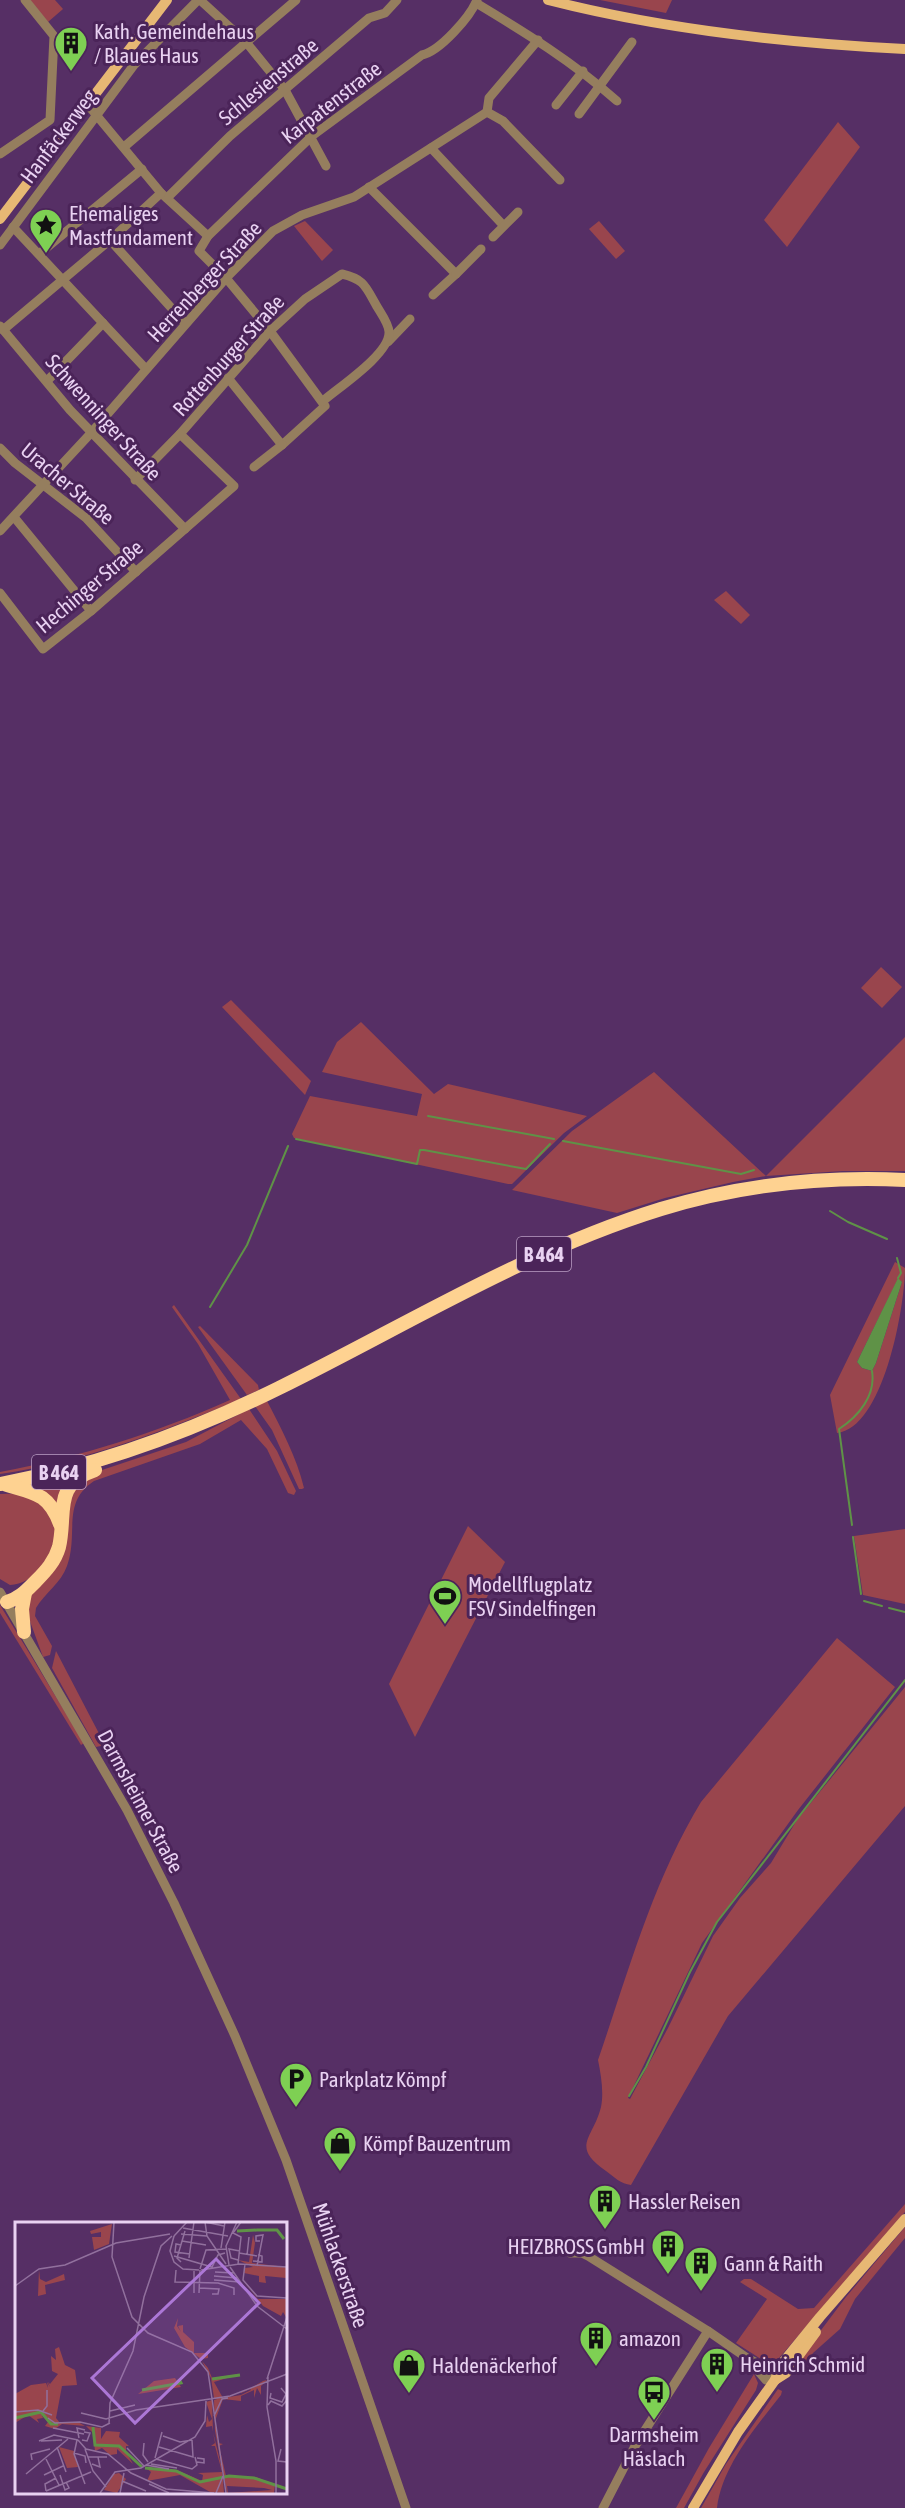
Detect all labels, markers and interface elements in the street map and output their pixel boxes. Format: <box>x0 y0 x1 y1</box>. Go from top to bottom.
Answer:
place label: Kath. Gemeindehaus / Blaues Haus <box>94 19 254 67</box>
building icon: Kath. Gemeindehaus / Blaues Haus <box>53 25 89 72</box>
street label: Schlesienstraße <box>214 33 322 129</box>
street label: Karpatenstraße <box>277 56 385 148</box>
street label: Hanfäckerweg <box>15 84 101 188</box>
place label: Ehemaliges Mastfundament <box>69 201 193 249</box>
place icon: Ehemaliges Mastfundament <box>28 207 64 254</box>
street label: Herrenberger Straße <box>142 216 266 346</box>
street label: Rottenburger Straße <box>167 289 289 421</box>
street label: Schwenninger Straße <box>41 349 167 485</box>
street label: Uracher Straße <box>17 437 119 529</box>
street label: Hechinger Straße <box>31 534 147 638</box>
road number: B 464 <box>517 1237 571 1271</box>
road number: B 464 <box>32 1455 86 1489</box>
place label: Modellflugplatz FSV Sindelfingen <box>468 1572 596 1620</box>
sports icon: Modellflugplatz FSV Sindelfingen <box>427 1578 463 1625</box>
street label: Darmsheimer Straße <box>93 1725 189 1877</box>
parking icon: Parkplatz Kömpf <box>278 2061 314 2108</box>
place label: Parkplatz Kömpf <box>319 2067 447 2091</box>
shop icon: Kömpf Bauzentrum <box>322 2125 358 2172</box>
place label: Kömpf Bauzentrum <box>363 2131 511 2155</box>
building icon: Hassler Reisen <box>587 2183 623 2230</box>
place label: Hassler Reisen <box>628 2189 741 2213</box>
street label: Mühlackerstraße <box>308 2199 374 2331</box>
inset map <box>15 2222 286 2493</box>
building icon: HEIZBROSS GmbH <box>650 2228 686 2275</box>
place label: HEIZBROSS GmbH <box>508 2234 645 2258</box>
building icon: Gann & Raith <box>683 2245 719 2292</box>
place label: Gann & Raith <box>724 2251 823 2275</box>
building icon: amazon <box>578 2320 614 2367</box>
place label: amazon <box>619 2326 681 2350</box>
building icon: Heinrich Schmid <box>699 2346 735 2393</box>
shop icon: Haldenäckerhof <box>391 2347 427 2394</box>
place label: Heinrich Schmid <box>740 2352 865 2376</box>
place label: Haldenäckerhof <box>432 2353 557 2377</box>
bus stop icon: Darmsheim Häslach <box>636 2374 672 2421</box>
place label: Darmsheim Häslach <box>609 2422 699 2470</box>

